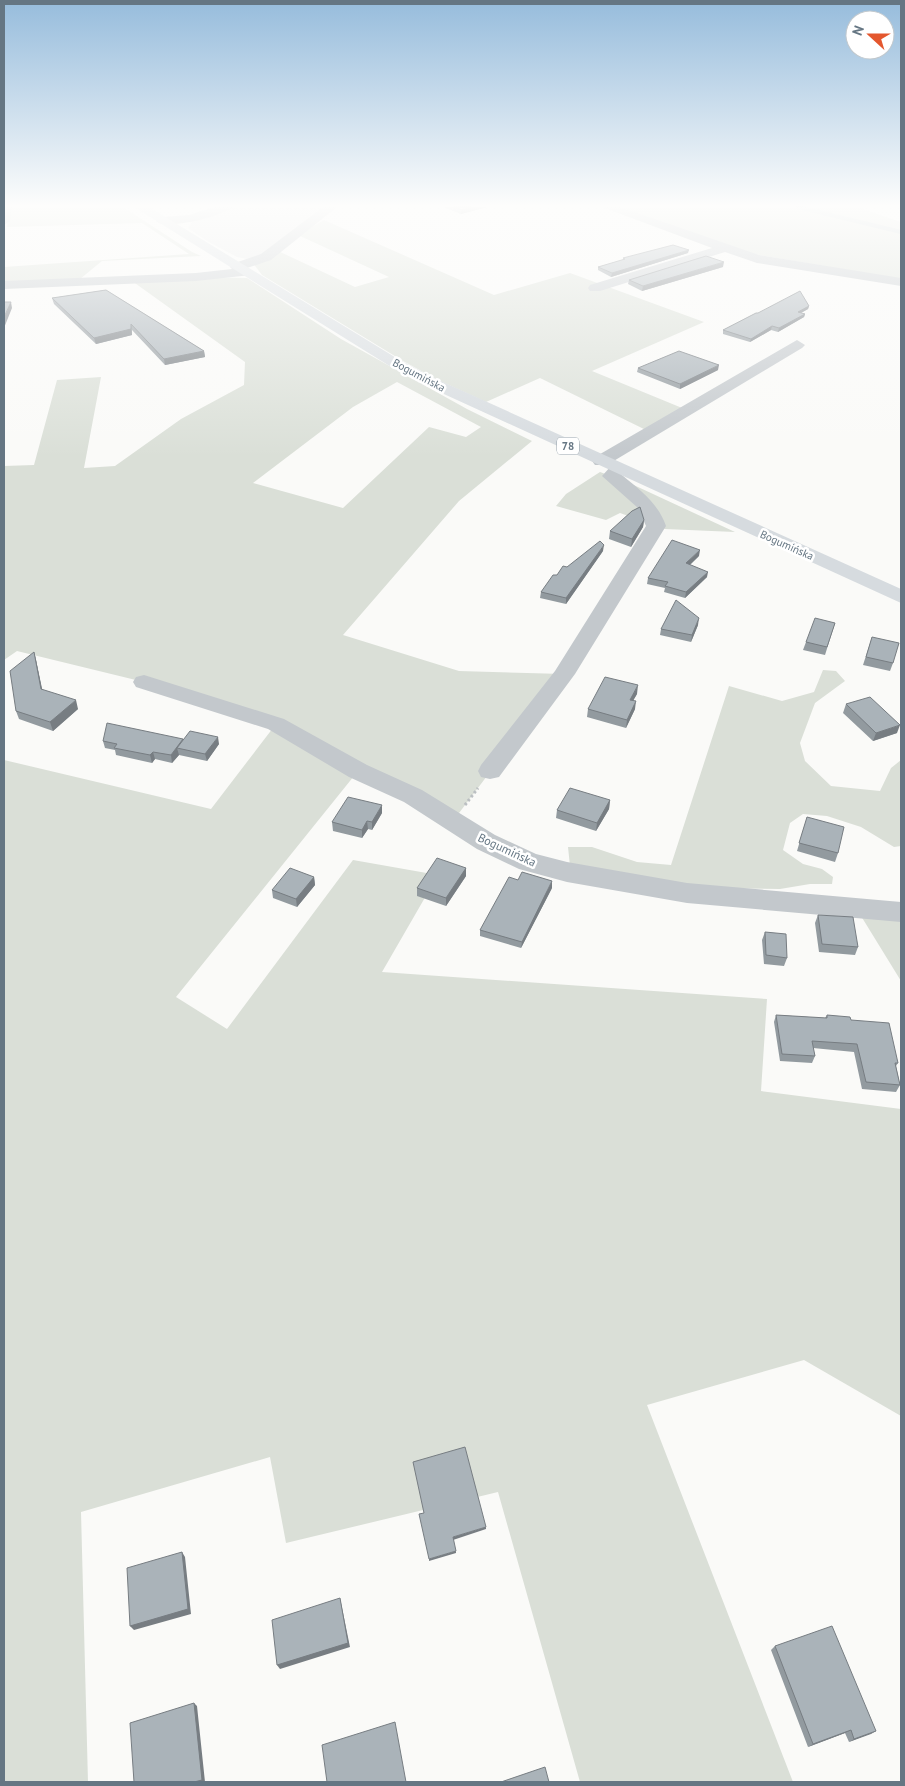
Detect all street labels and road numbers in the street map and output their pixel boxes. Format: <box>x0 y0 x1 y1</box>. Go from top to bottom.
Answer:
street label: Bogumińska <box>390 355 448 395</box>
road number: 78 <box>557 438 579 454</box>
street label: Bogumińska <box>758 527 816 563</box>
street label: Bogumińska <box>476 830 539 870</box>

